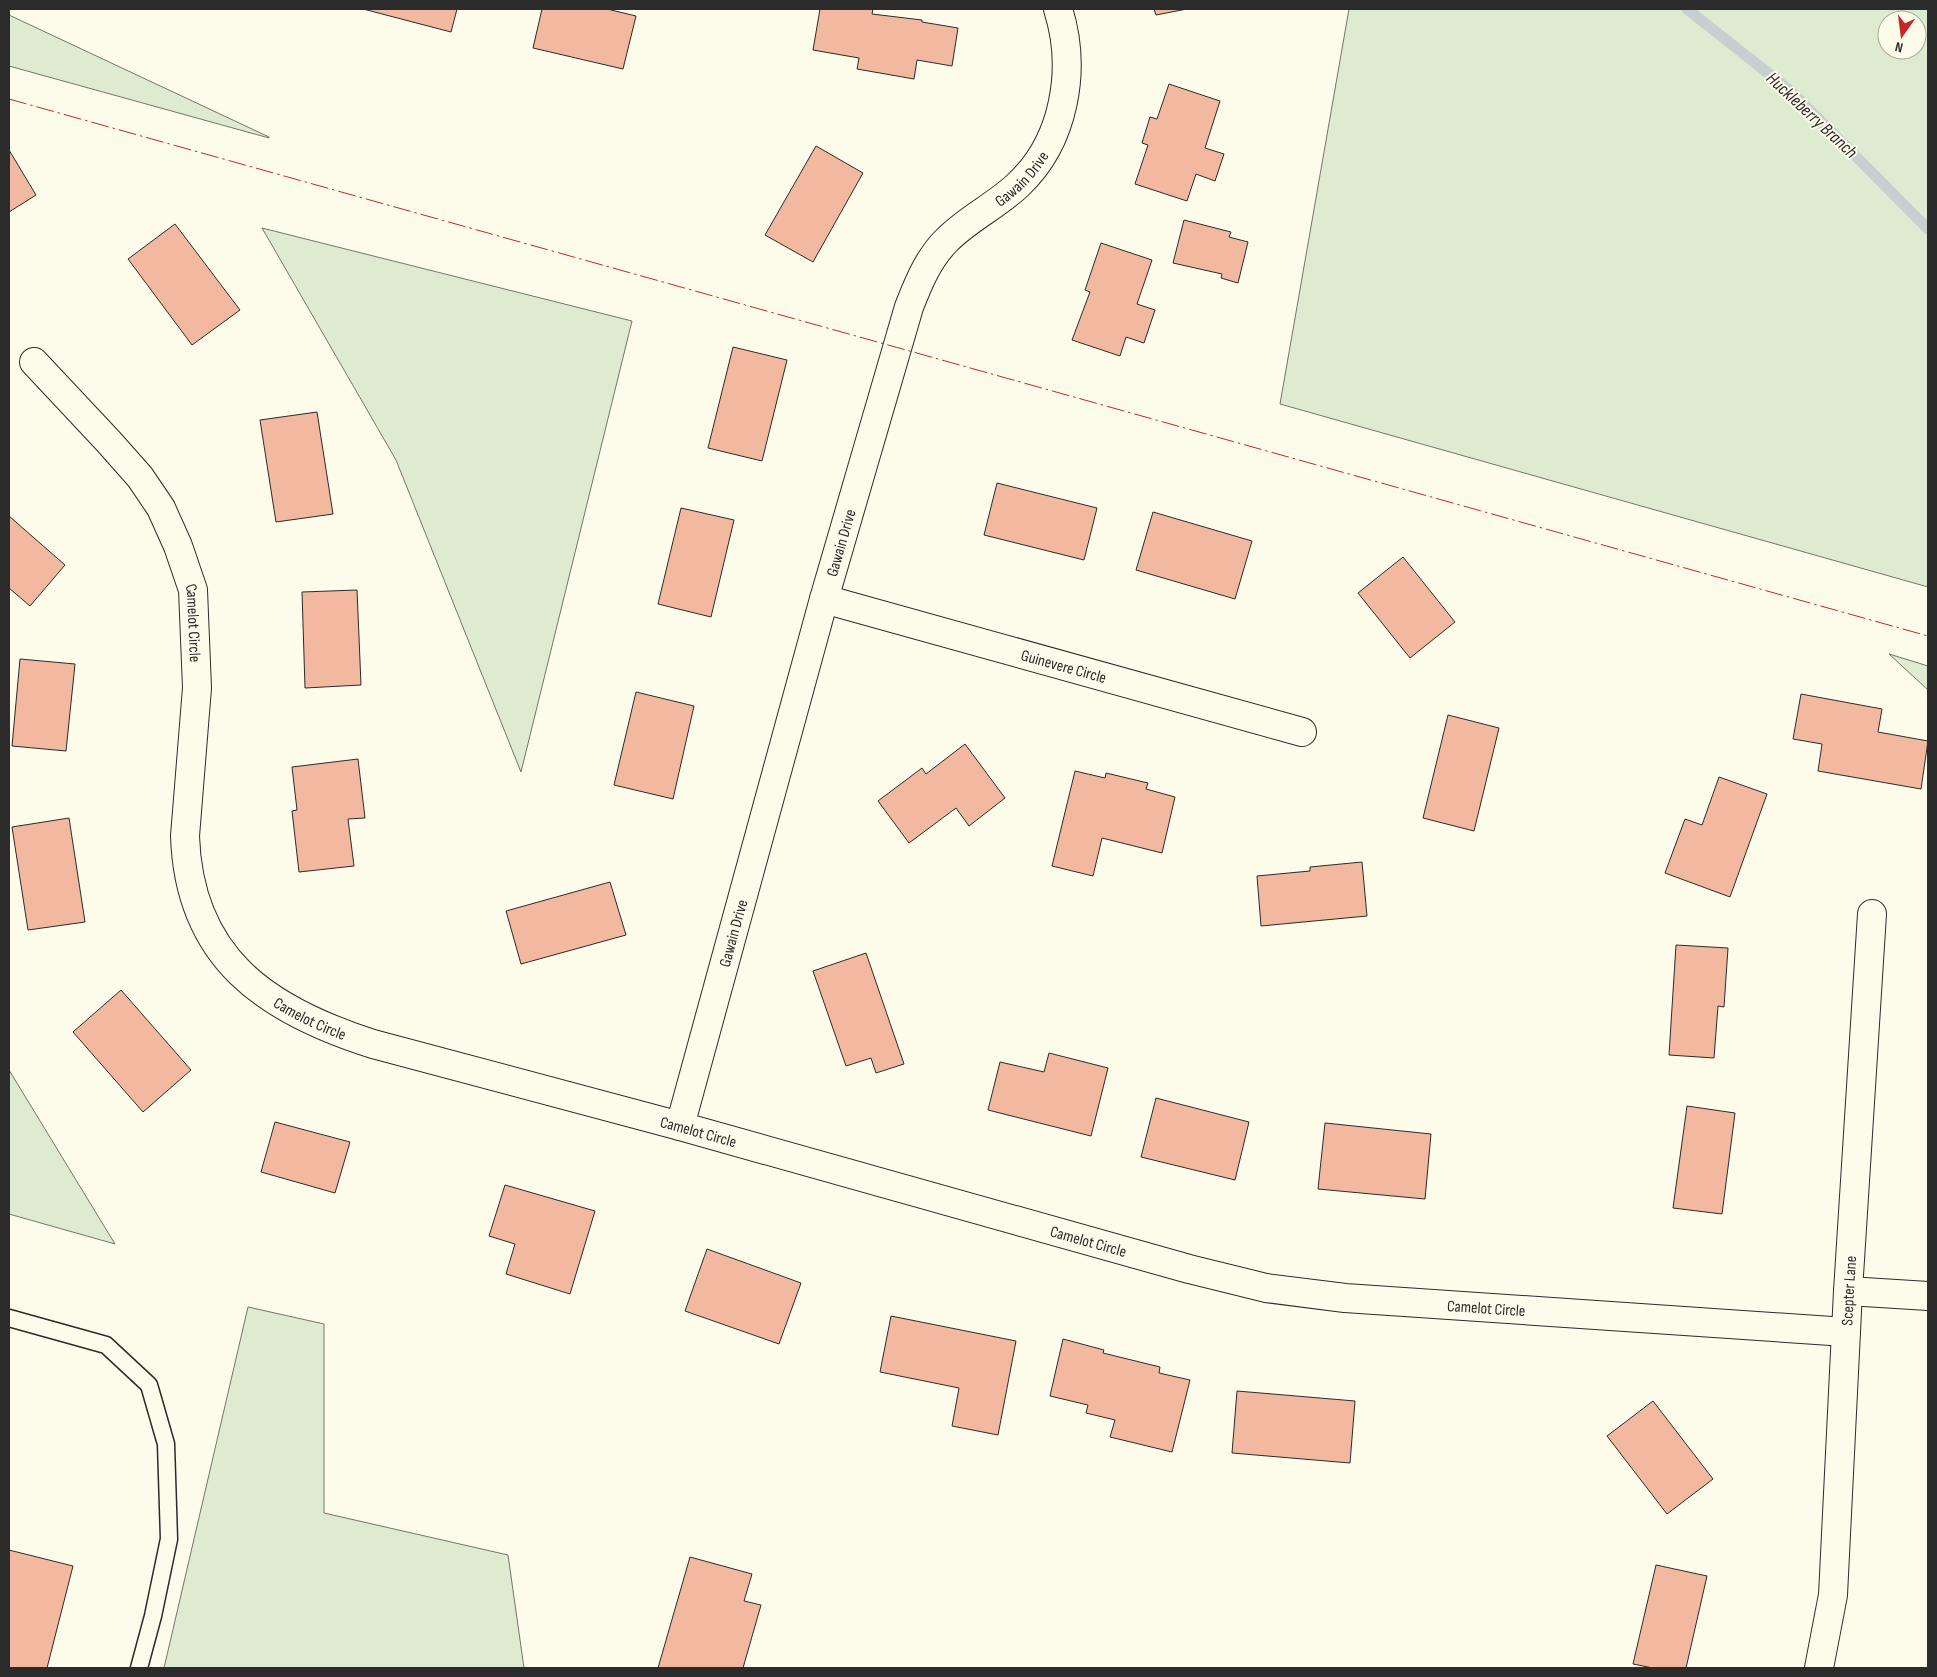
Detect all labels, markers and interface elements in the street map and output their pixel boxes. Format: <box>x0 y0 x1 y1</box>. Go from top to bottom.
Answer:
north arrow <box>1877 10 1927 60</box>
text: N <box>1893 38 1905 56</box>
water label: Huckleberry Branch <box>1762 68 1862 163</box>
street label: Gawain Drive <box>992 148 1053 211</box>
street label: Gawain Drive <box>823 507 861 579</box>
street label: Camelot Circle <box>181 582 204 663</box>
street label: Guinevere Circle <box>1019 646 1108 688</box>
street label: Gawain Drive <box>716 898 752 969</box>
street label: Camelot Circle <box>270 994 349 1045</box>
street label: Camelot Circle <box>658 1113 738 1152</box>
street label: Camelot Circle <box>1048 1222 1128 1262</box>
street label: Scepter Lane <box>1838 1255 1861 1326</box>
street label: Camelot Circle <box>1447 1297 1526 1321</box>

